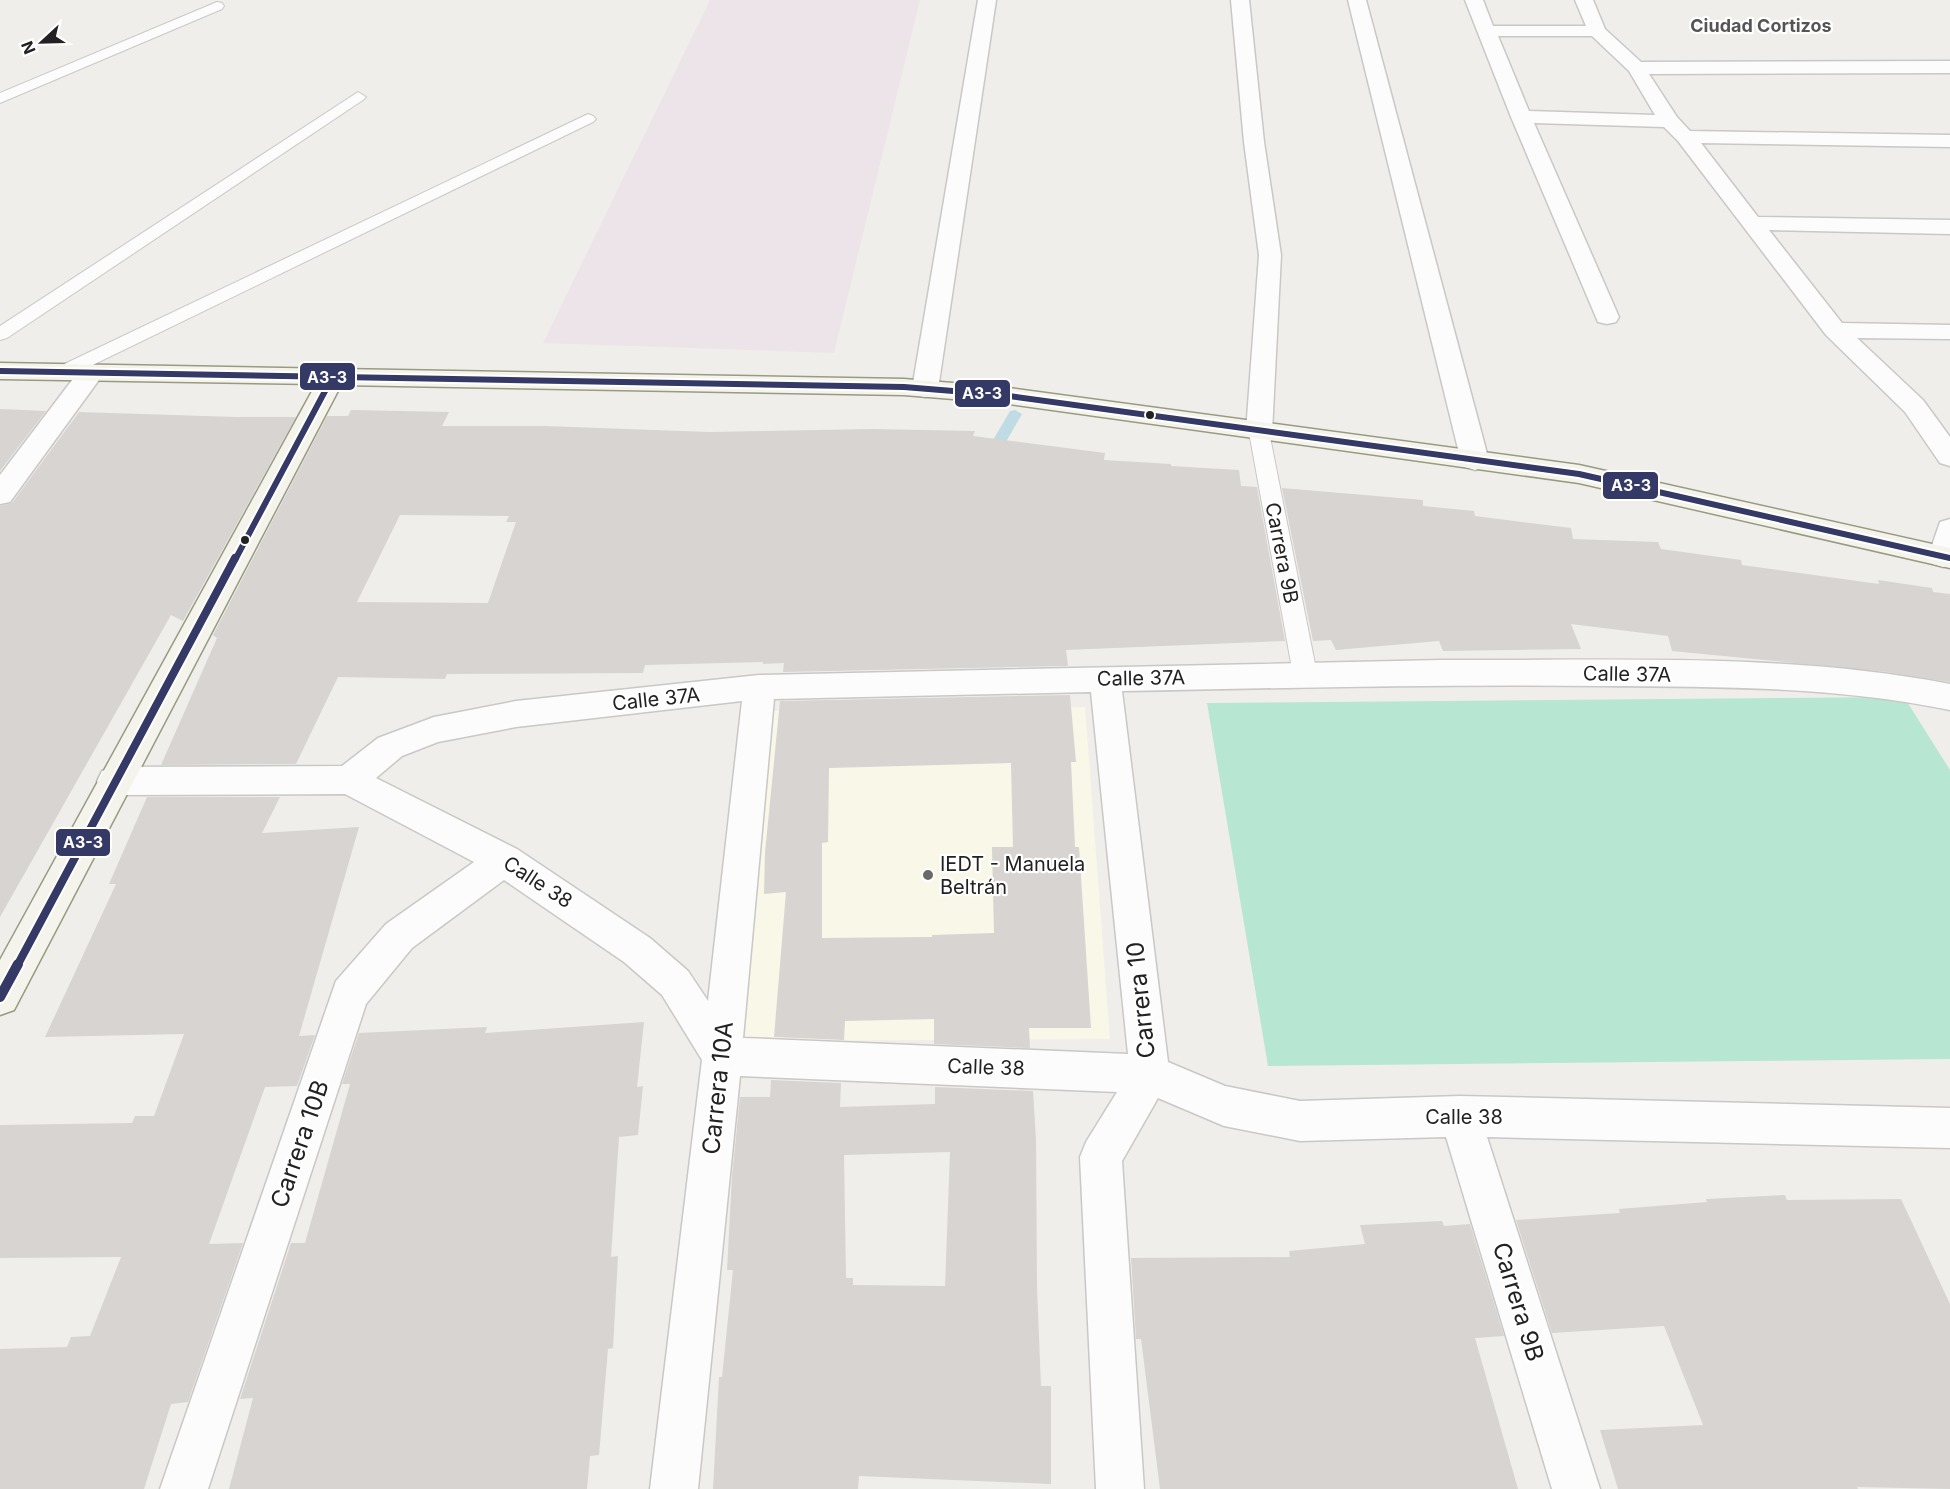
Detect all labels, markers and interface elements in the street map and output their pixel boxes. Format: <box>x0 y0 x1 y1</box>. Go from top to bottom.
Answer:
north arrow <box>12 12 72 72</box>
district label: Ciudad Cortizos <box>1690 15 1832 36</box>
text: N <box>17 38 40 57</box>
line badge: A3-3 <box>299 362 356 391</box>
text: A3-3 <box>307 367 347 387</box>
line badge: A3-3 <box>954 379 1011 408</box>
text: A3-3 <box>962 383 1002 403</box>
unlabelled marker <box>1144 409 1156 421</box>
line badge: A3-3 <box>1602 471 1659 500</box>
text: A3-3 <box>1611 475 1651 495</box>
street label: Carrera 9B <box>1260 500 1304 606</box>
unlabelled marker <box>239 534 251 546</box>
street label: Calle 37A <box>1583 661 1671 687</box>
street label: Calle 37A <box>1097 665 1185 691</box>
street label: Calle 37A <box>611 682 701 716</box>
line badge: A3-3 <box>55 828 111 857</box>
text: A3-3 <box>63 832 103 852</box>
street label: Calle 38 <box>499 851 577 913</box>
place label: IEDT - Manuela Beltrán <box>940 852 1085 899</box>
marker: IEDT - Manuela Beltrán <box>921 868 935 882</box>
street label: Carrera 10 <box>1120 940 1161 1060</box>
street label: Carrera 10A <box>696 1020 739 1156</box>
street label: Calle 38 <box>947 1054 1025 1080</box>
street label: Carrera 10B <box>264 1076 335 1211</box>
street label: Calle 38 <box>1425 1105 1503 1129</box>
street label: Carrera 9B <box>1487 1239 1550 1365</box>

